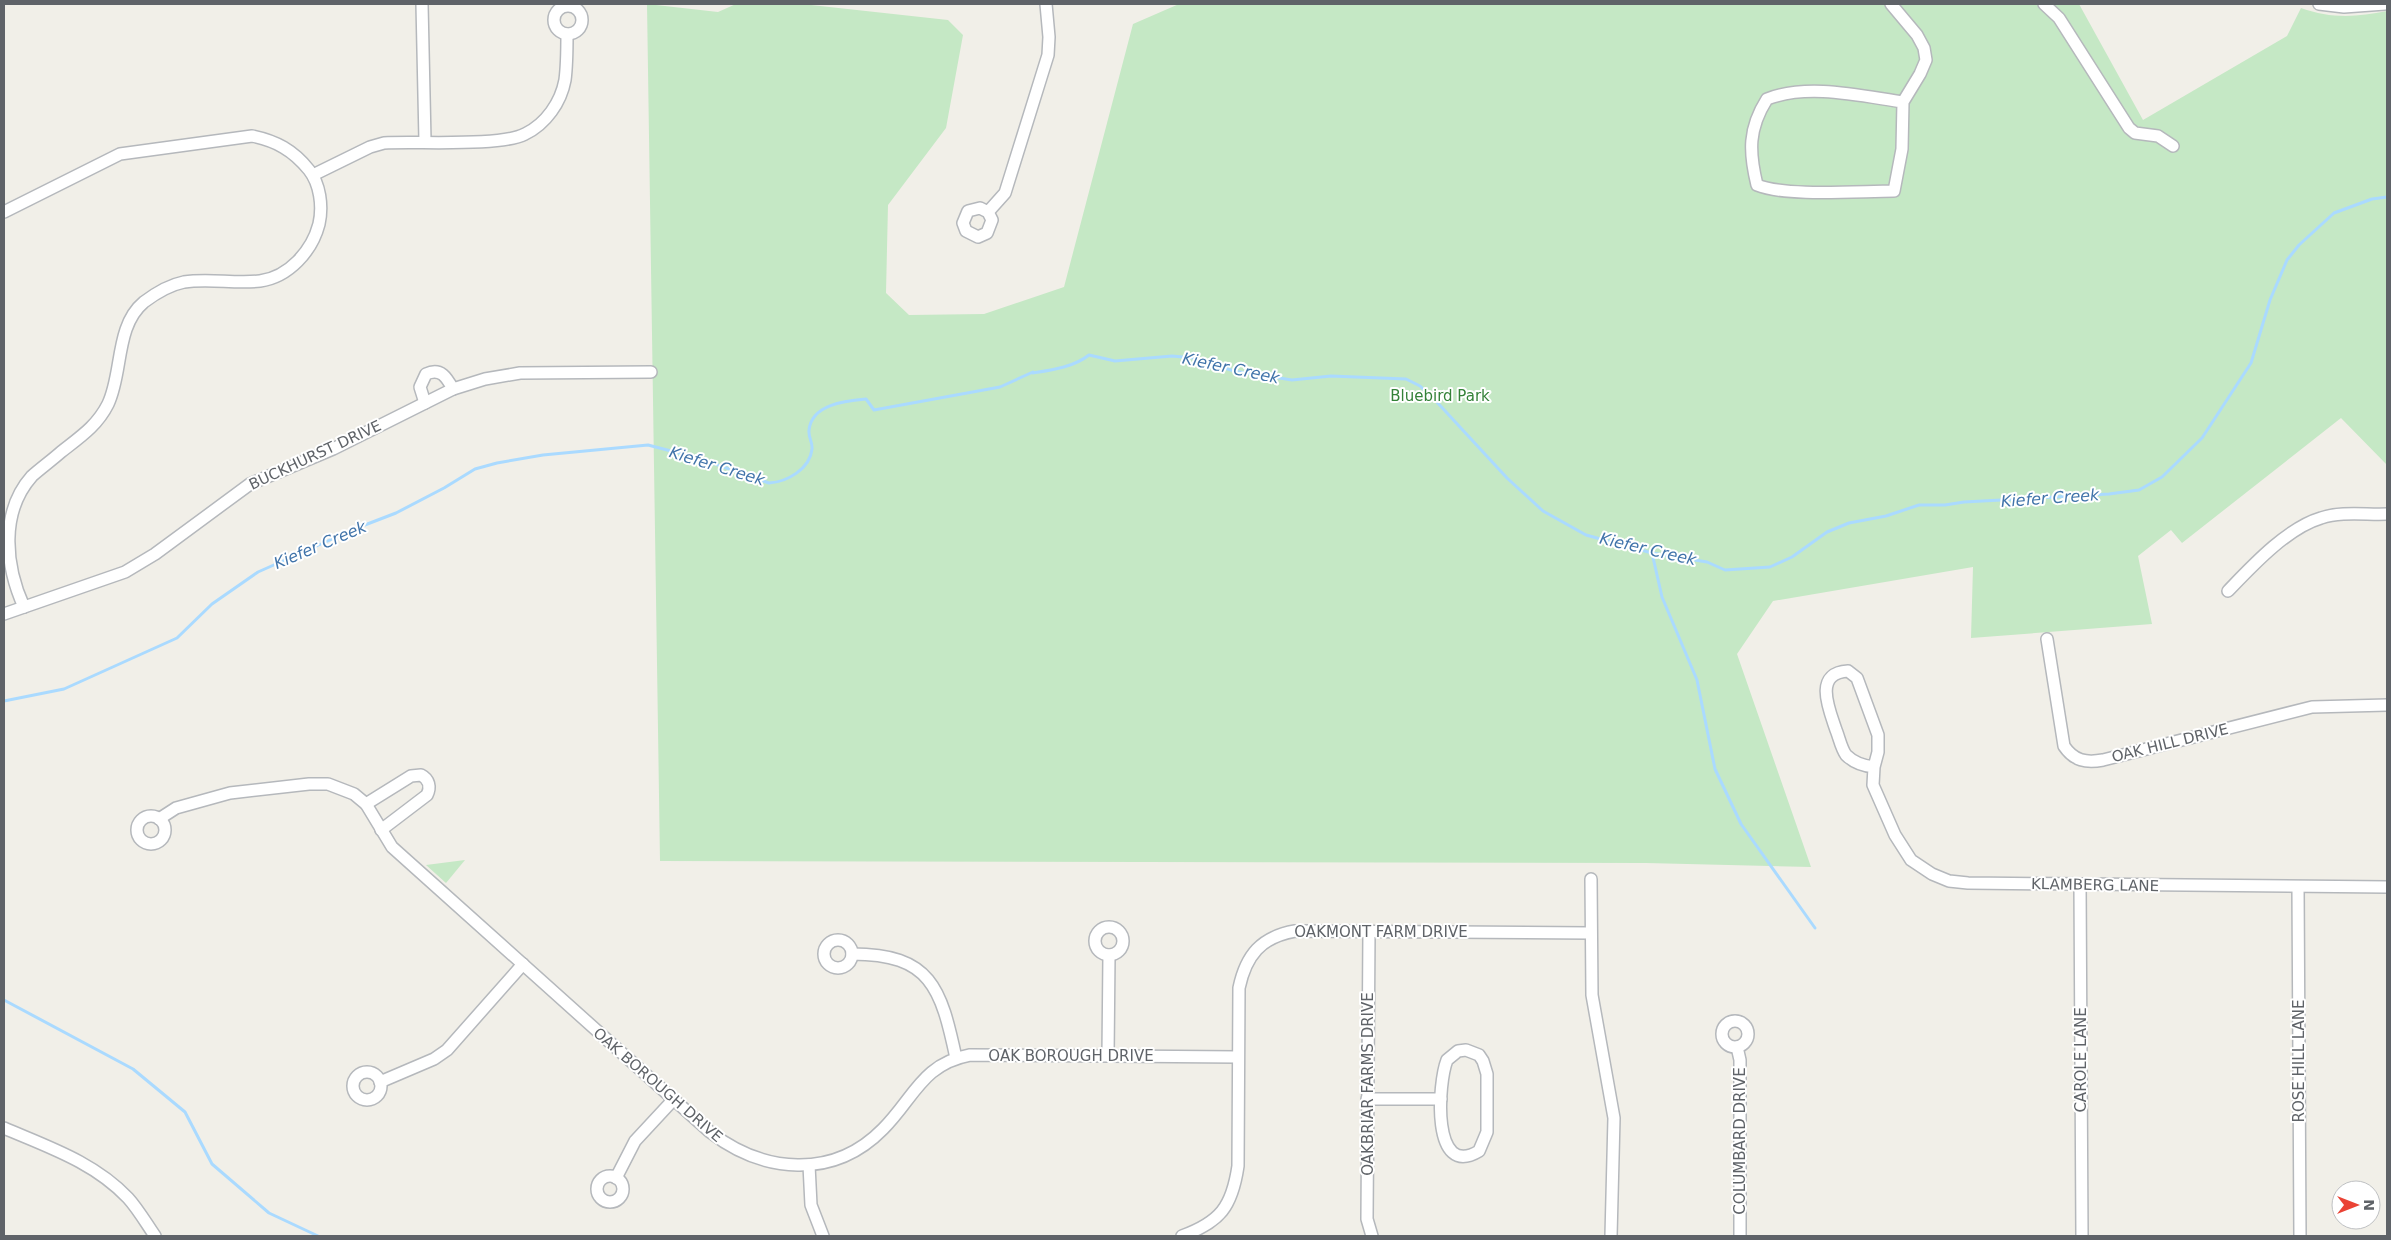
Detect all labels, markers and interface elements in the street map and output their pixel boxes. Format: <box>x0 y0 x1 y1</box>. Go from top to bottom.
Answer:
water label: Kiefer Creek <box>1181 348 1282 388</box>
park label: Bluebird Park <box>1390 387 1490 405</box>
street label: BUCKHURST DRIVE <box>246 416 384 494</box>
water label: Kiefer Creek <box>667 442 768 490</box>
water label: Kiefer Creek <box>2000 485 2101 511</box>
water label: Kiefer Creek <box>271 517 370 573</box>
water label: Kiefer Creek <box>1598 529 1699 570</box>
street label: OAK HILL DRIVE <box>2110 720 2230 766</box>
street label: KLAMBERG LANE <box>2031 875 2159 895</box>
street label: OAKMONT FARM DRIVE <box>1294 923 1468 941</box>
street label: OAKBRIAR FARMS DRIVE <box>1359 992 1377 1176</box>
street label: ROSE HILL LANE <box>2290 1000 2308 1122</box>
street label: CAROLE LANE <box>2072 1007 2090 1113</box>
street label: OAK BOROUGH DRIVE <box>590 1024 726 1146</box>
street label: OAK BOROUGH DRIVE <box>988 1047 1154 1065</box>
street label: COLUMBARD DRIVE <box>1731 1067 1749 1215</box>
north arrow <box>2331 1180 2381 1230</box>
text: N <box>2361 1199 2377 1211</box>

